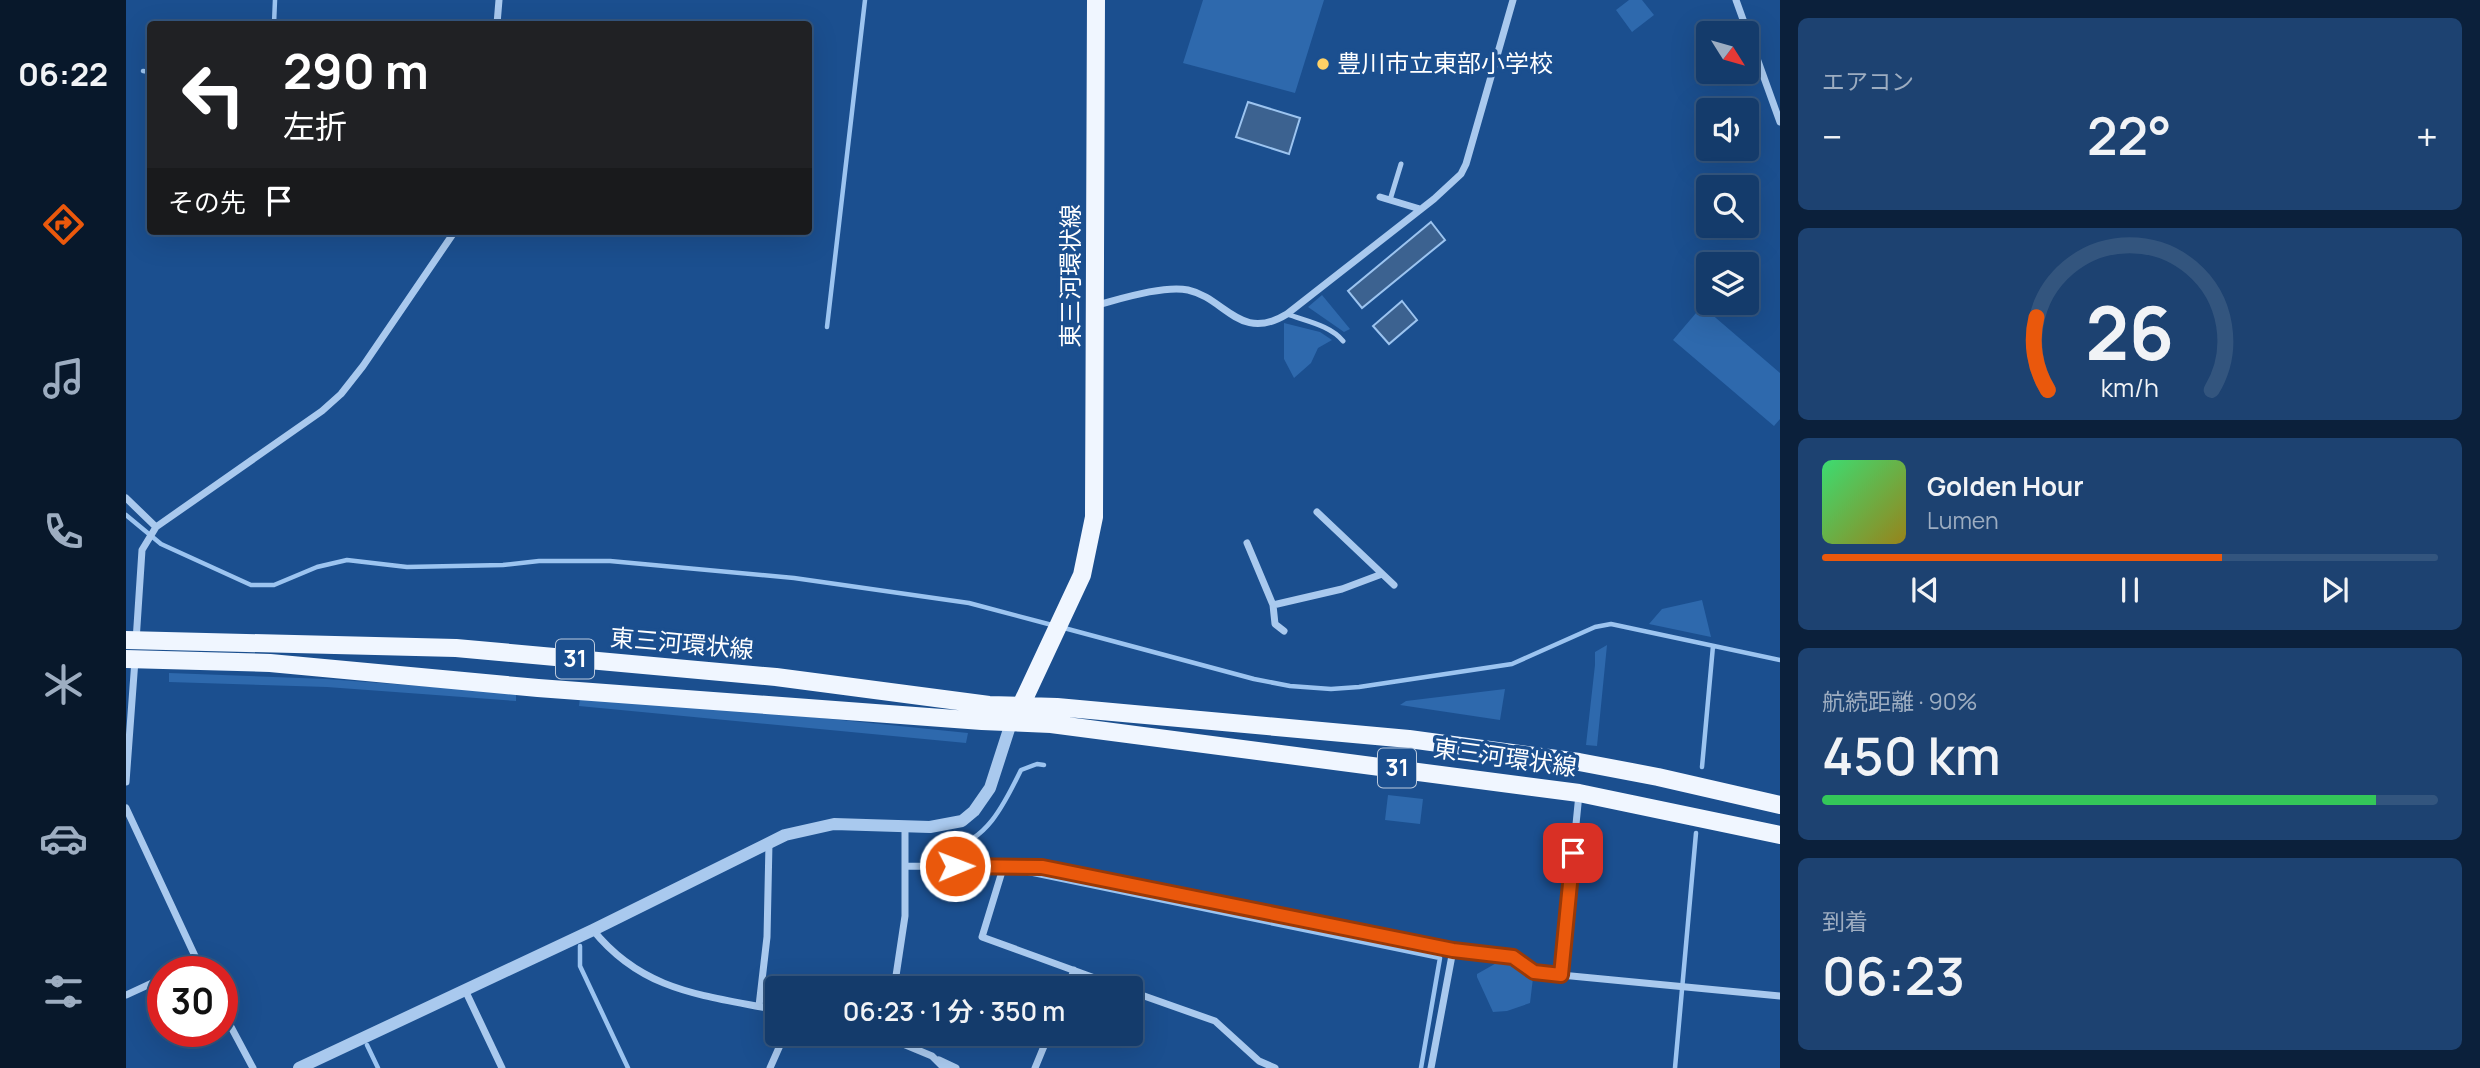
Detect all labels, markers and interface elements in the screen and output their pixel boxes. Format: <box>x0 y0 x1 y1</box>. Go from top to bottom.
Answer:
north arrow <box>1696 21 1759 84</box>
map controls <box>1696 21 1759 315</box>
text: 290 m <box>283 37 429 104</box>
place label: 豊川市立東部小学校 <box>1337 46 1553 79</box>
icon: left <box>168 49 259 140</box>
text: 06:22 <box>18 52 108 96</box>
marker: 豊川市立東部小学校 <box>1315 56 1331 72</box>
text: エアコン <box>1822 65 1914 97</box>
button: sound <box>1696 98 1759 161</box>
text: 22° <box>2087 100 2172 171</box>
text: 左折 <box>283 104 347 148</box>
text: − <box>1822 110 1843 162</box>
text: + <box>2416 110 2438 162</box>
button: search <box>1696 175 1759 238</box>
icon: arrive <box>260 182 298 220</box>
text: その先 <box>168 184 246 220</box>
icon: directions <box>39 200 88 249</box>
street label: 東三河環状線 <box>1053 204 1086 348</box>
button: layers <box>1696 252 1759 315</box>
text: 26 <box>2086 282 2174 382</box>
icon: music <box>39 354 88 403</box>
text: km/h <box>2101 370 2159 405</box>
text: Golden Hour <box>1927 468 2084 504</box>
text: Lumen <box>1927 504 1999 536</box>
icon: phone <box>39 507 88 556</box>
icon: previous <box>1906 571 1944 609</box>
icon: pause <box>2111 571 2149 609</box>
icon: next <box>2316 571 2354 609</box>
street label: 東三河環状線 <box>609 620 755 665</box>
road number: 31 <box>556 639 594 678</box>
icon: climate <box>39 660 88 709</box>
text: 航続距離 · 90% <box>1822 685 1977 717</box>
text: 450 km <box>1822 720 2001 791</box>
street label: 東三河環状線 <box>1432 730 1579 783</box>
road number: 31 <box>1378 748 1416 788</box>
icon: car <box>39 814 88 863</box>
pin <box>1543 823 1603 883</box>
position arrow <box>918 829 992 903</box>
icon: arrive <box>1554 834 1592 872</box>
text: 到着 <box>1822 905 1868 937</box>
text: 06:23 <box>1822 940 1965 1011</box>
speed limit sign: 30 <box>147 956 238 1047</box>
icon: filters <box>39 967 88 1016</box>
text: 06:23 · 1 分 · 350 m <box>843 993 1065 1029</box>

